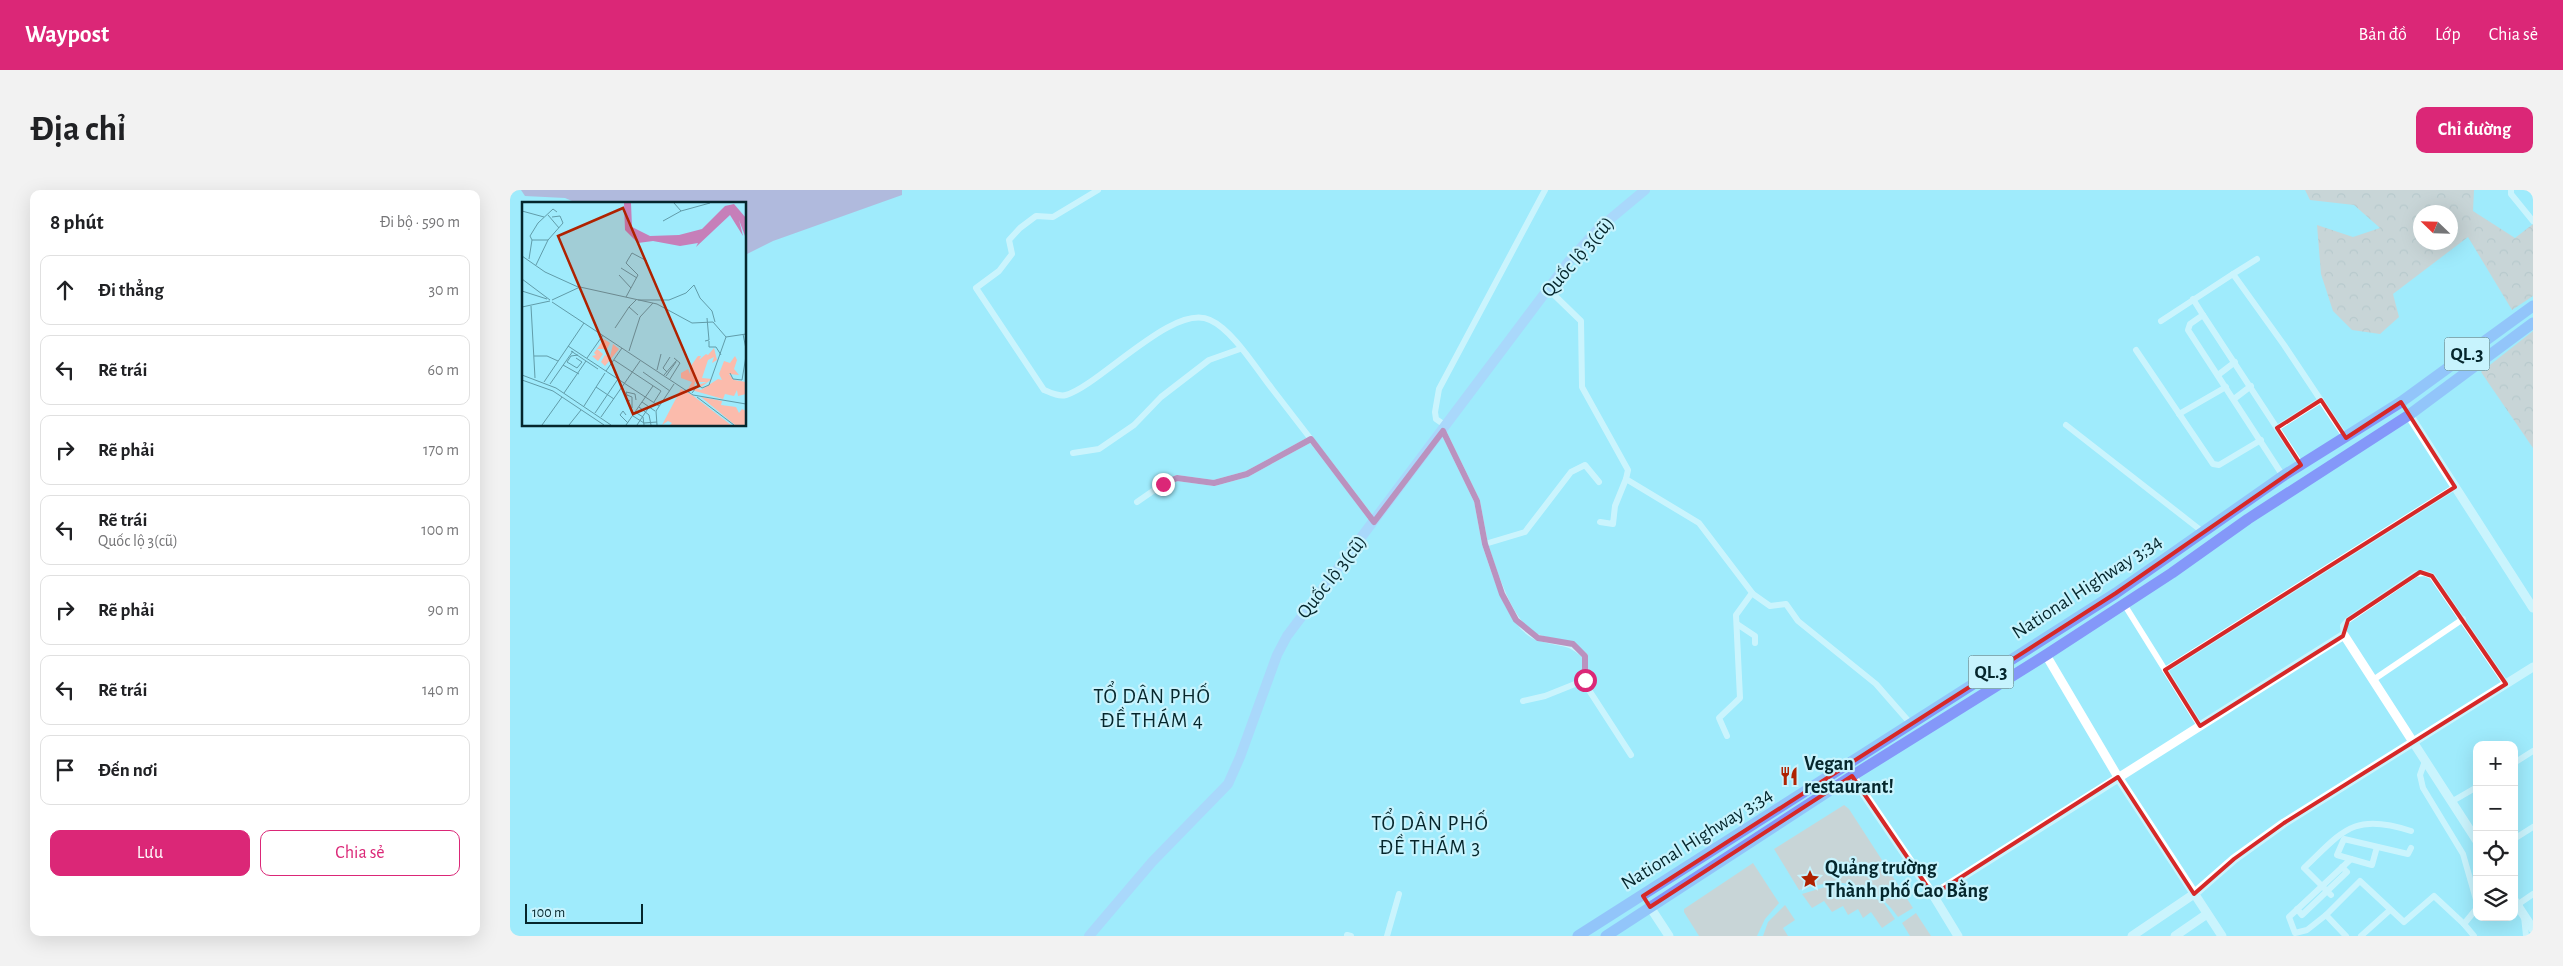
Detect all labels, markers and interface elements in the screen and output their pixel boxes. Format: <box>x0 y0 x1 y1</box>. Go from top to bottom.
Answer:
text: Waypost <box>25 23 109 47</box>
text: Bản đồ <box>2359 26 2407 44</box>
text: Lớp <box>2435 26 2461 44</box>
text: Chia sẻ <box>2489 26 2538 44</box>
button: Chỉ đường <box>2416 107 2533 153</box>
text: Địa chỉ <box>30 112 126 147</box>
inset map <box>522 202 746 426</box>
north arrow <box>2413 205 2458 250</box>
text: 8 phút <box>50 212 104 233</box>
street label: Quốc lộ 3(cũ) <box>1538 213 1618 301</box>
text: Đi bộ · 590 m <box>380 214 460 230</box>
icon: ahead <box>51 276 79 304</box>
text: Đi thẳng <box>98 281 164 300</box>
text: 30 m <box>429 282 459 298</box>
road number: QL.3 <box>2444 337 2490 370</box>
icon: left <box>51 356 79 384</box>
text: Rẽ trái <box>98 361 147 380</box>
text: 60 m <box>428 362 459 378</box>
icon: right <box>51 436 79 464</box>
text: Rẽ phải <box>98 441 155 460</box>
text: 170 m <box>423 442 459 458</box>
route end <box>1152 473 1175 496</box>
text: Rẽ trái <box>98 511 147 530</box>
icon: left <box>51 516 79 544</box>
text: 100 m <box>421 522 459 538</box>
street label: Quốc lộ 3(cũ) <box>1293 531 1371 623</box>
street label: National Highway 3;34 <box>2009 531 2165 643</box>
text: Quốc lộ 3(cũ) <box>98 533 178 549</box>
icon: right <box>51 596 79 624</box>
text: Rẽ phải <box>98 601 155 620</box>
text: 90 m <box>428 602 459 618</box>
road number: QL.3 <box>1968 656 2014 688</box>
route start <box>1574 669 1597 692</box>
icon: left <box>51 676 79 704</box>
text: Rẽ trái <box>98 681 147 700</box>
district label: TỔ DÂN PHỐ ĐỀ THÁM 4 <box>1093 681 1211 731</box>
text: 140 m <box>422 682 459 698</box>
map controls <box>2473 741 2518 921</box>
button: + <box>2473 741 2518 786</box>
place label: Vegan restaurant! <box>1804 754 1894 797</box>
icon: arrive <box>51 756 79 784</box>
text: Đến nơi <box>98 761 158 780</box>
restaurant icon: Vegan restaurant! <box>1778 765 1800 787</box>
street label: National Highway 3;34 <box>1618 784 1776 894</box>
button: − <box>2473 786 2518 831</box>
district label: TỔ DÂN PHỐ ĐỀ THÁM 3 <box>1371 808 1489 858</box>
button: Lưu <box>50 830 250 876</box>
button: Chia sẻ <box>260 830 460 876</box>
button: locate <box>2473 831 2518 876</box>
place label: Quảng trường Thành phố Cao Bằng <box>1825 857 1989 901</box>
place icon: Quảng trường Thành phố Cao Bằng <box>1799 868 1821 890</box>
button: layers <box>2473 876 2518 921</box>
scale bar <box>525 901 642 924</box>
text: 100 m <box>532 906 565 920</box>

